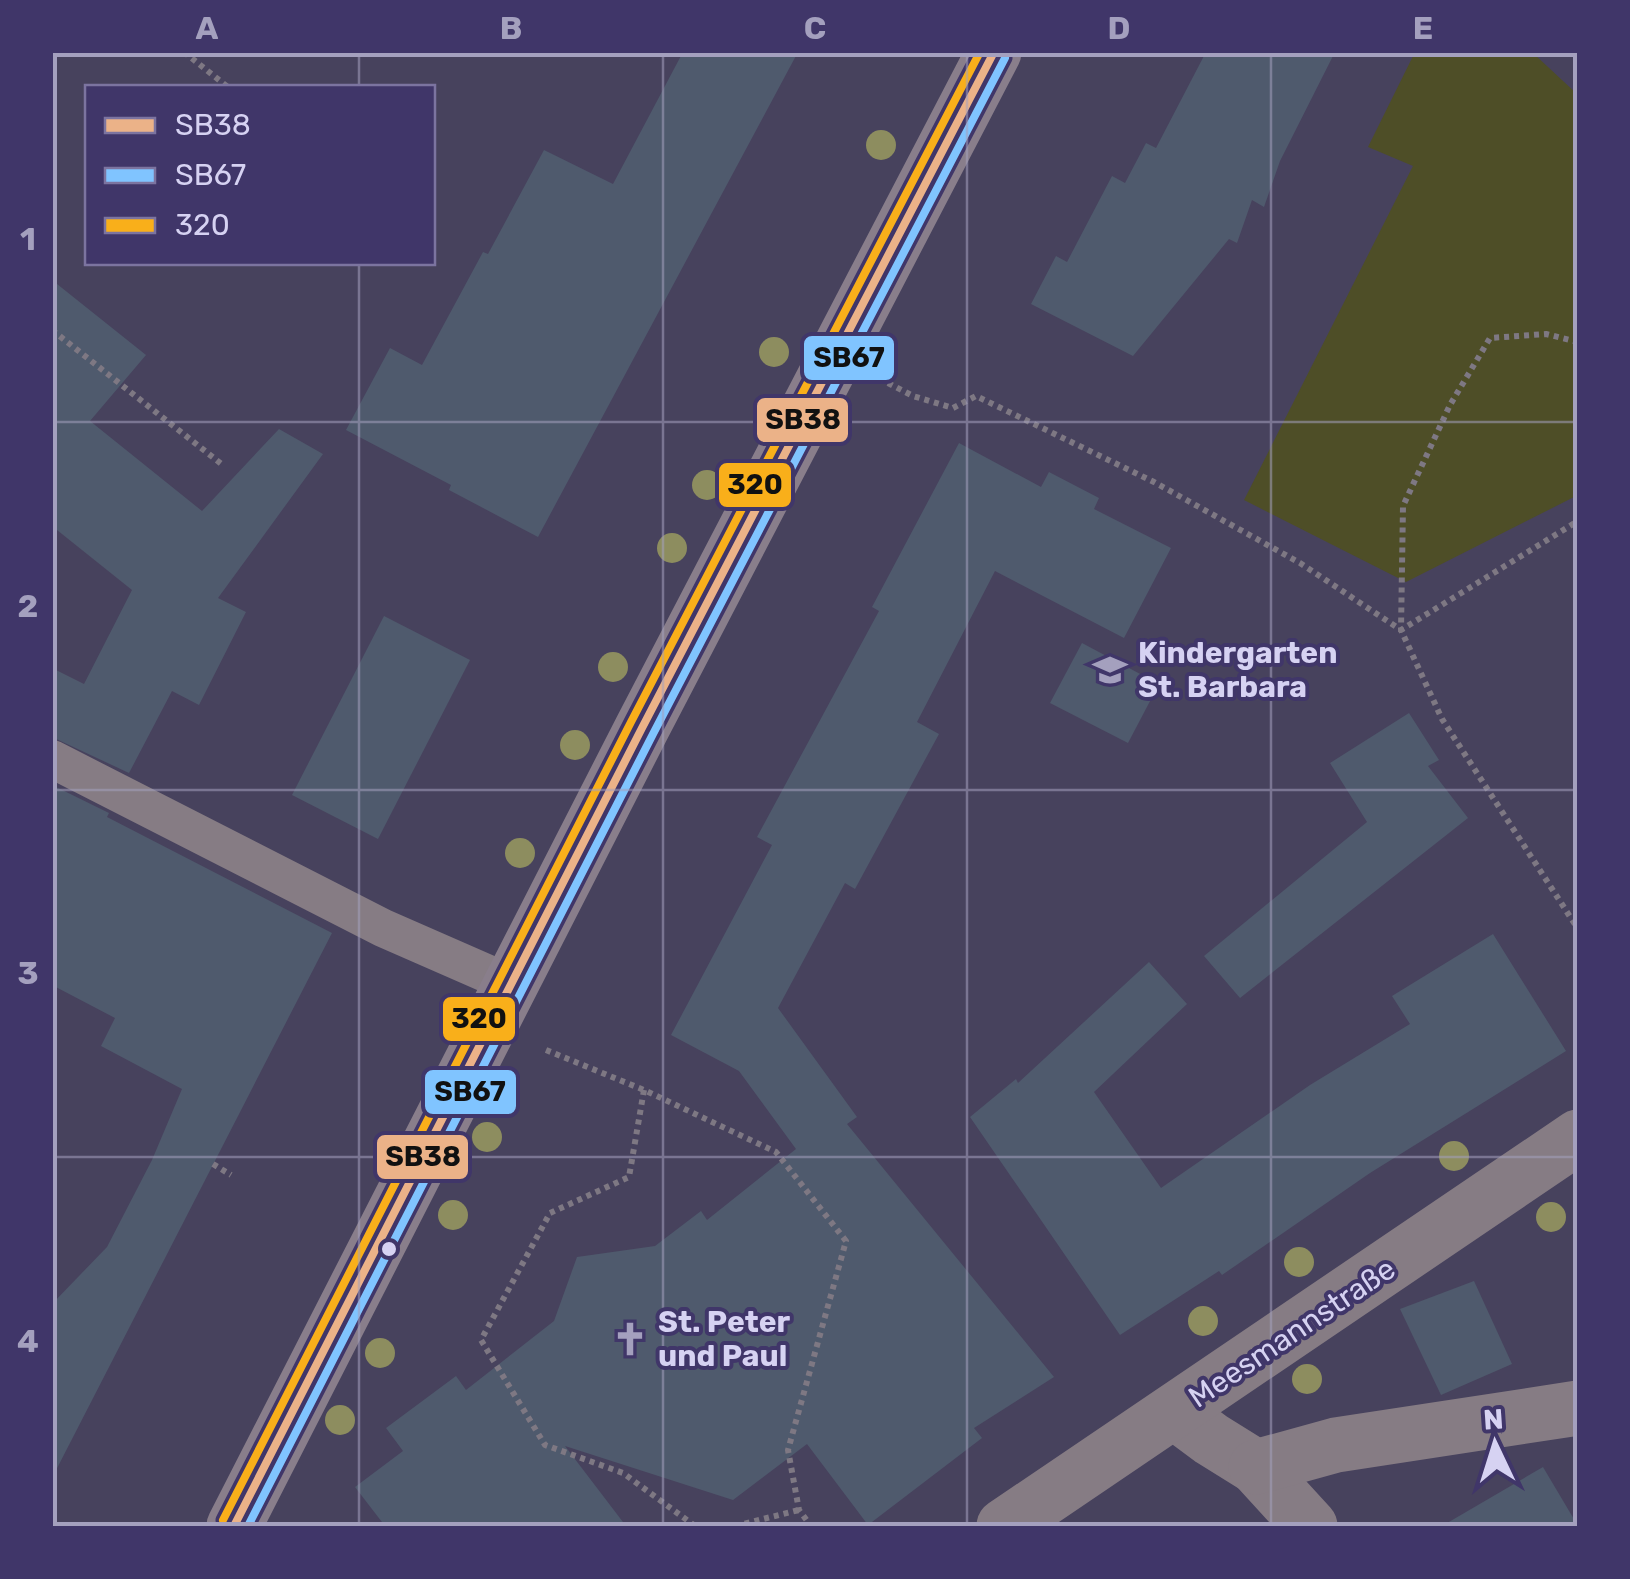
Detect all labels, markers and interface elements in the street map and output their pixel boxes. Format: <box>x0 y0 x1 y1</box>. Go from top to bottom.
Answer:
text: A <box>196 9 219 47</box>
text: B <box>500 9 522 47</box>
text: C <box>804 9 826 47</box>
text: D <box>1108 9 1130 47</box>
text: E <box>1413 9 1433 47</box>
legend <box>85 85 435 265</box>
text: SB38 <box>175 107 251 143</box>
text: SB67 <box>175 157 246 193</box>
text: 320 <box>175 207 230 243</box>
text: 1 <box>20 220 36 258</box>
line badge: SB67 <box>802 334 896 382</box>
text: SB67 <box>813 341 885 374</box>
line badge: SB38 <box>755 396 850 444</box>
text: SB38 <box>765 403 841 436</box>
line badge: 320 <box>717 461 793 509</box>
text: 320 <box>727 468 783 501</box>
text: 2 <box>18 587 38 625</box>
place label: Kindergarten St. Barbara <box>1138 635 1337 705</box>
school or university icon: Kindergarten St. Barbara <box>1091 651 1129 689</box>
text: 3 <box>17 954 39 992</box>
line badge: 320 <box>441 995 517 1043</box>
text: 320 <box>451 1002 507 1035</box>
line badge: SB67 <box>423 1068 518 1116</box>
text: SB67 <box>434 1075 506 1108</box>
line badge: SB38 <box>375 1133 470 1181</box>
text: SB38 <box>385 1140 461 1173</box>
unlabelled marker <box>379 1239 399 1259</box>
street label: Meesmannstraße <box>1182 1251 1402 1415</box>
place label: St. Peter und Paul <box>658 1304 791 1374</box>
church icon: St. Peter und Paul <box>611 1320 649 1358</box>
text: 4 <box>17 1322 39 1360</box>
north arrow <box>1445 1394 1545 1494</box>
text: N <box>1482 1402 1504 1437</box>

